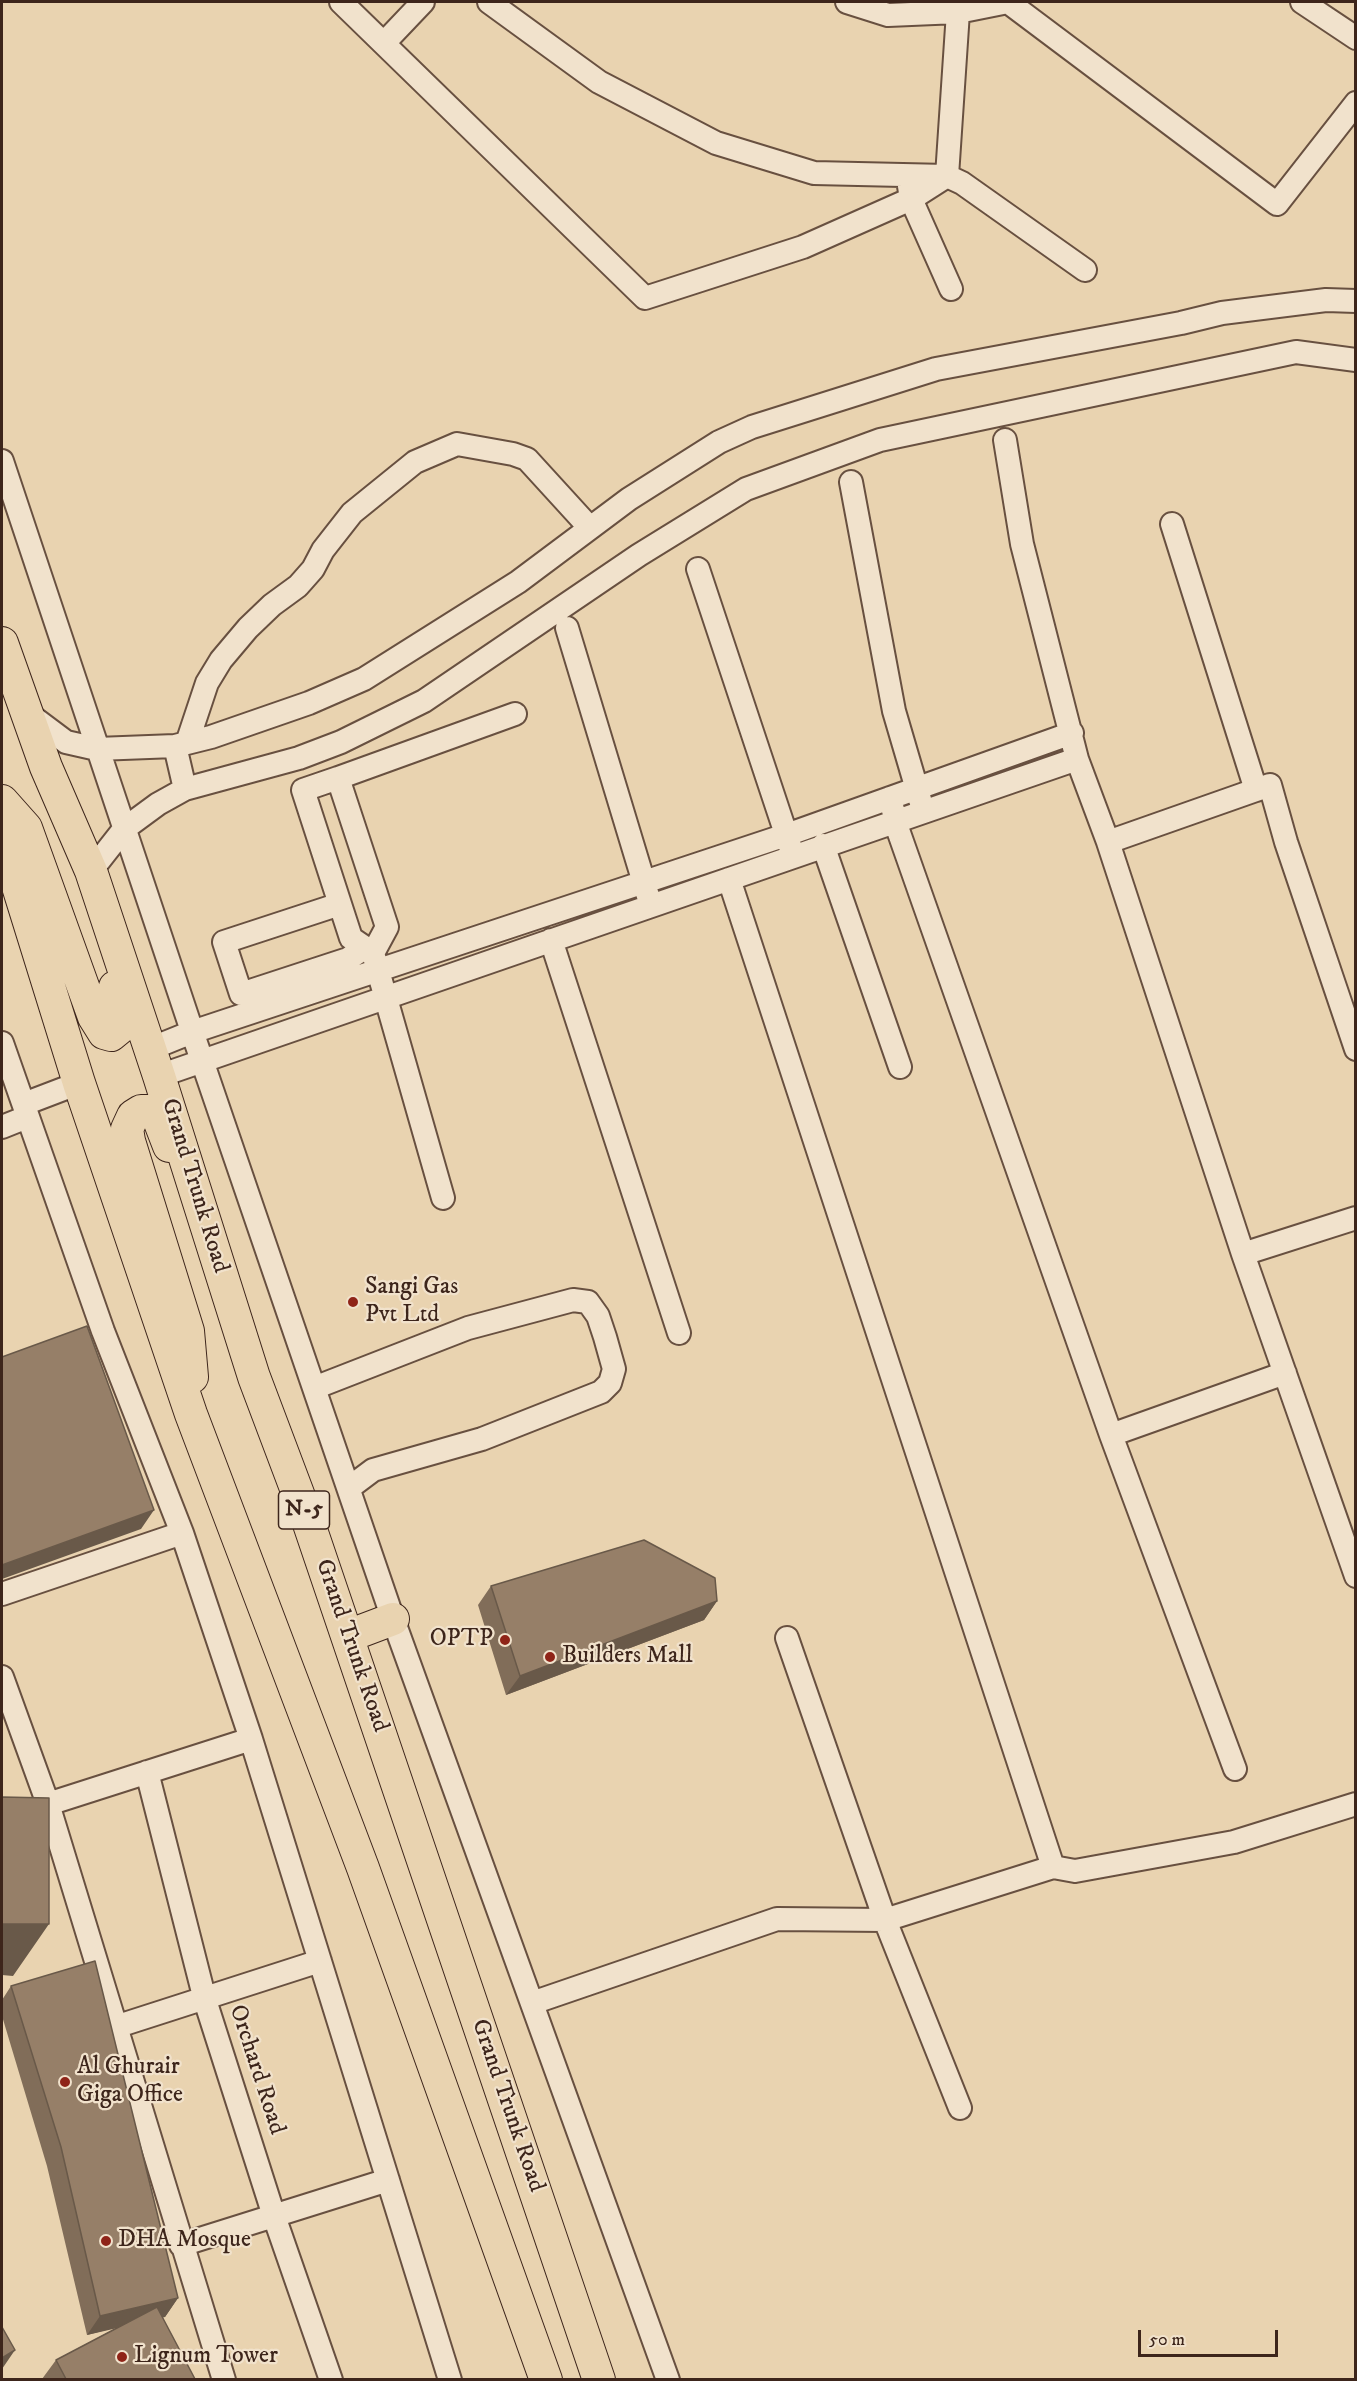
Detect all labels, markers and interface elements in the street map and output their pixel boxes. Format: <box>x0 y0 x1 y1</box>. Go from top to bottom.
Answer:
street label: Grand Trunk Road <box>154 1095 234 1277</box>
place label: Sangi Gas Pvt Ltd <box>365 1274 458 1330</box>
marker: Sangi Gas Pvt Ltd <box>346 1295 360 1309</box>
road number: N-5 <box>278 1491 330 1529</box>
street label: Grand Trunk Road <box>308 1556 394 1736</box>
place label: OPTP <box>430 1626 493 1654</box>
marker: OPTP <box>498 1633 512 1647</box>
place label: Builders Mall <box>562 1643 693 1671</box>
marker: Builders Mall <box>543 1650 557 1664</box>
street label: Orchard Road <box>222 2002 290 2138</box>
street label: Grand Trunk Road <box>464 2016 550 2196</box>
place label: Al Ghurair Giga Office <box>77 2054 183 2110</box>
marker: Al Ghurair Giga Office <box>58 2075 72 2089</box>
place label: DHA Mosque <box>118 2227 251 2255</box>
marker: DHA Mosque <box>99 2234 113 2248</box>
scale bar <box>1141 2318 1280 2356</box>
text: 50 m <box>1149 2329 1185 2351</box>
place label: Lignum Tower <box>134 2343 278 2371</box>
marker: Lignum Tower <box>115 2350 129 2364</box>

